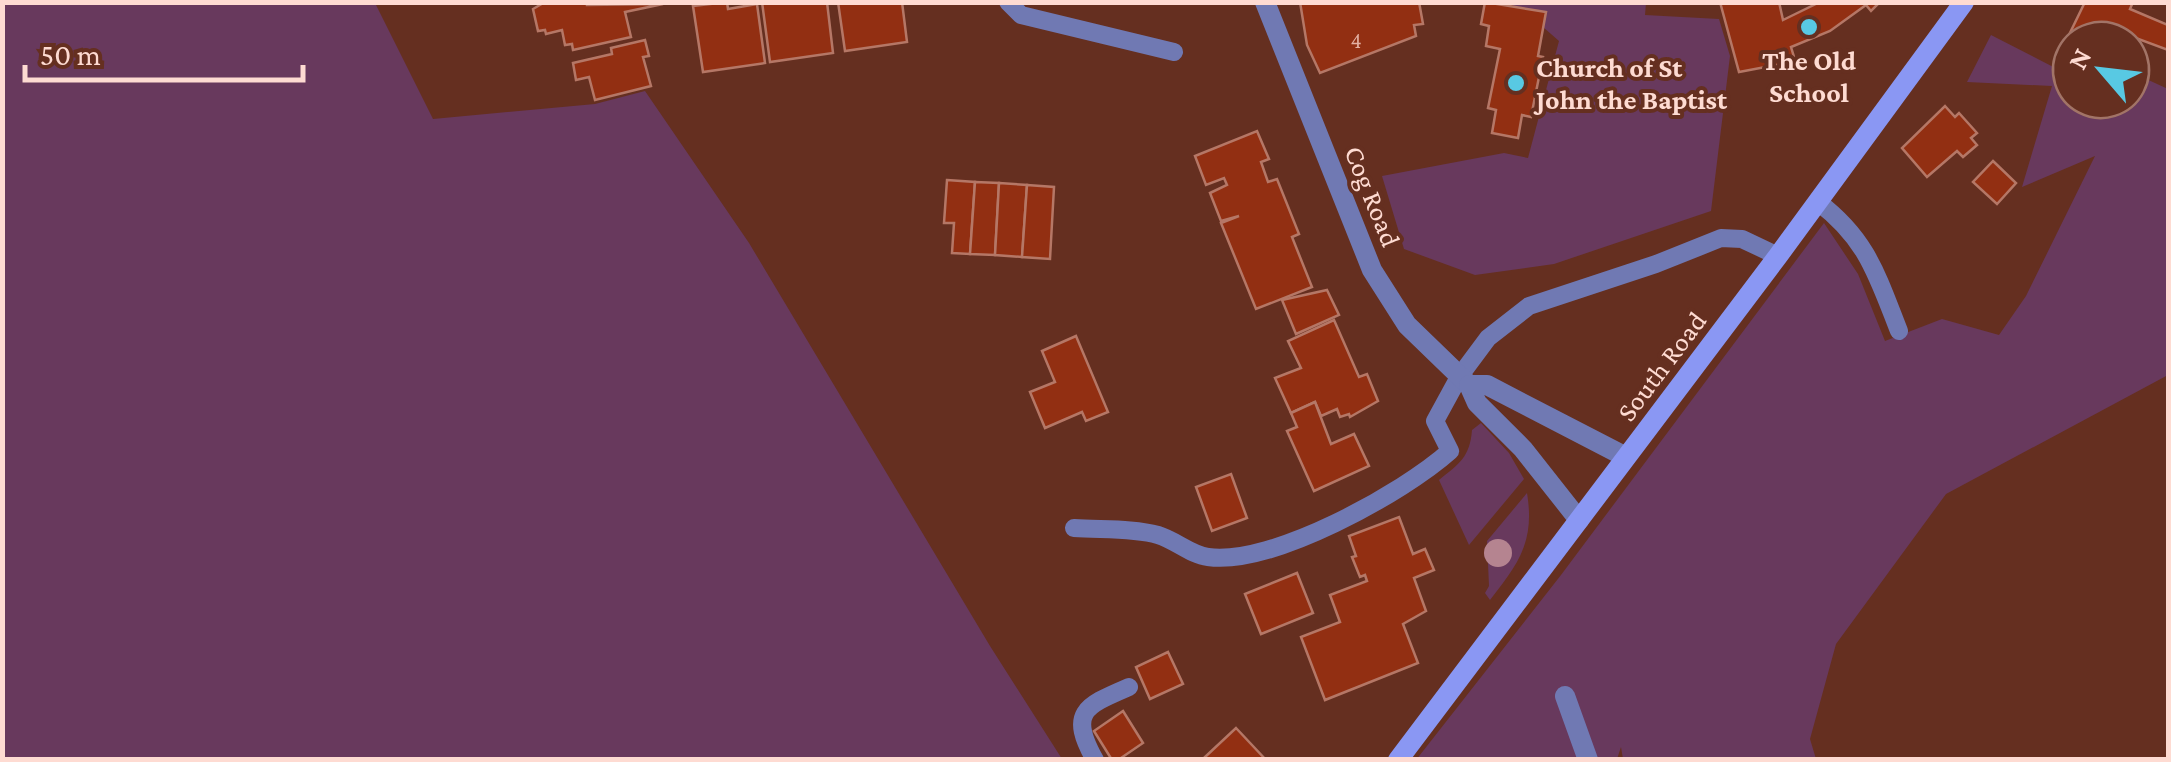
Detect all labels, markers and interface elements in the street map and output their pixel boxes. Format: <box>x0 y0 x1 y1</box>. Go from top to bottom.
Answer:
marker: The Old School <box>1798 16 1820 38</box>
scale bar <box>25 20 302 82</box>
north arrow <box>2051 20 2151 120</box>
house number: 4 <box>1350 28 1362 53</box>
text: 50 m <box>40 38 101 71</box>
text: N <box>2061 43 2098 74</box>
place label: The Old School <box>1762 45 1857 108</box>
place label: Church of St John the Baptist <box>1533 52 1728 115</box>
marker: Church of St John the Baptist <box>1505 72 1527 94</box>
street label: Cog Road <box>1338 141 1407 251</box>
street label: South Road <box>1610 306 1712 427</box>

